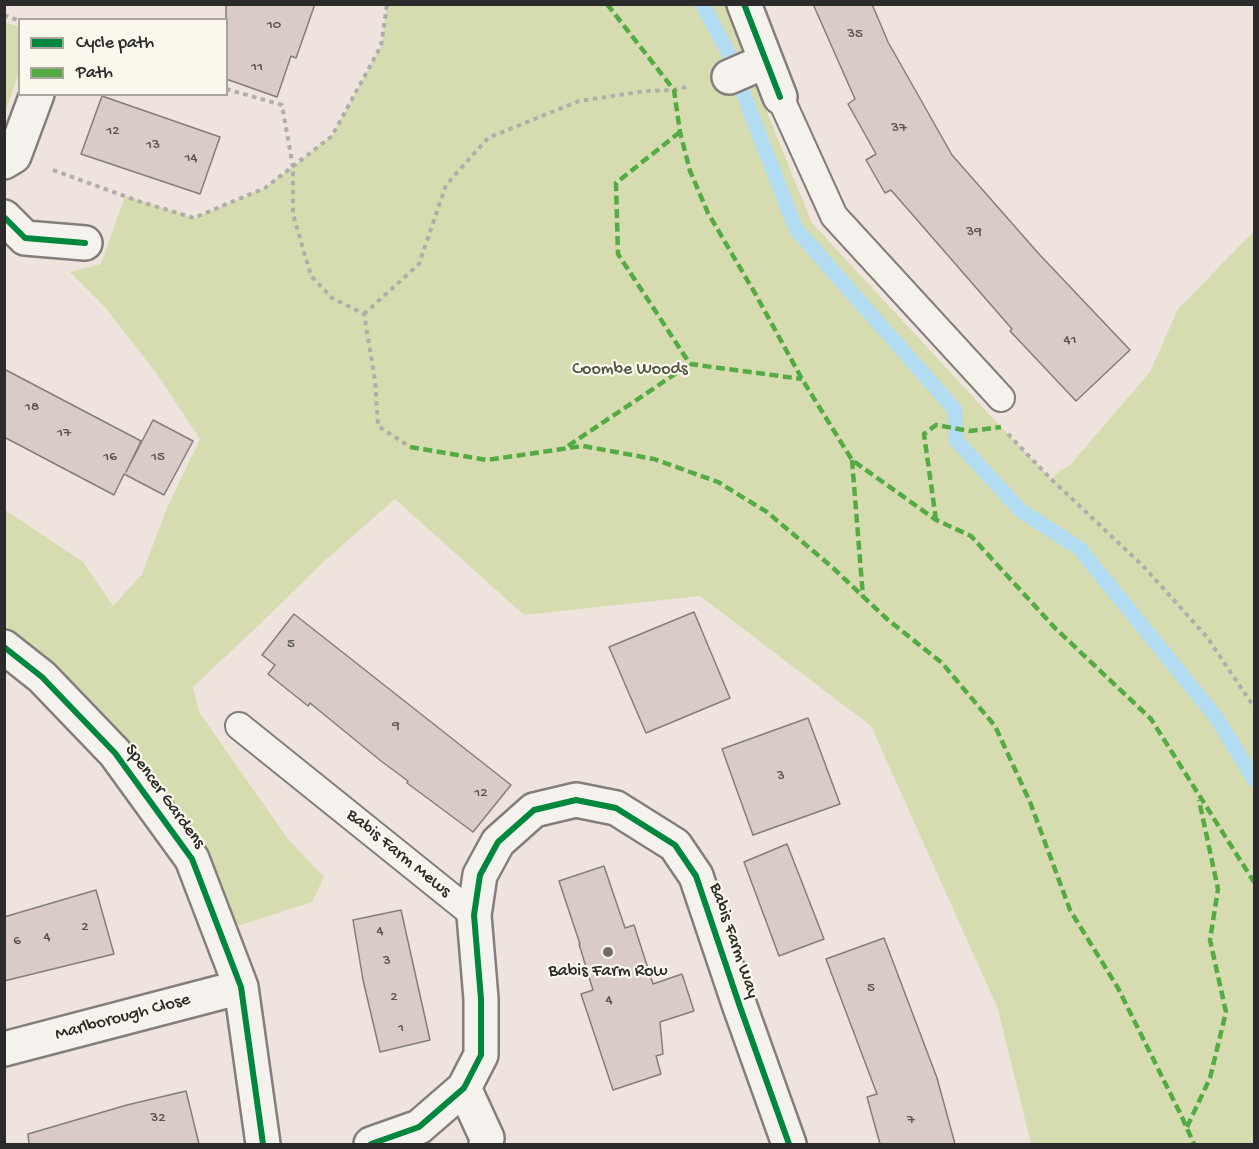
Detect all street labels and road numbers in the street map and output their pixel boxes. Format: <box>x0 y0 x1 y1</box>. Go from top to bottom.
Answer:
street label: Spencer Gardens <box>119 741 209 853</box>
street label: Babis Farm Mews <box>341 805 455 903</box>
street label: Babis Farm Way <box>703 881 763 1001</box>
street label: Marlborough Close <box>53 990 193 1046</box>

